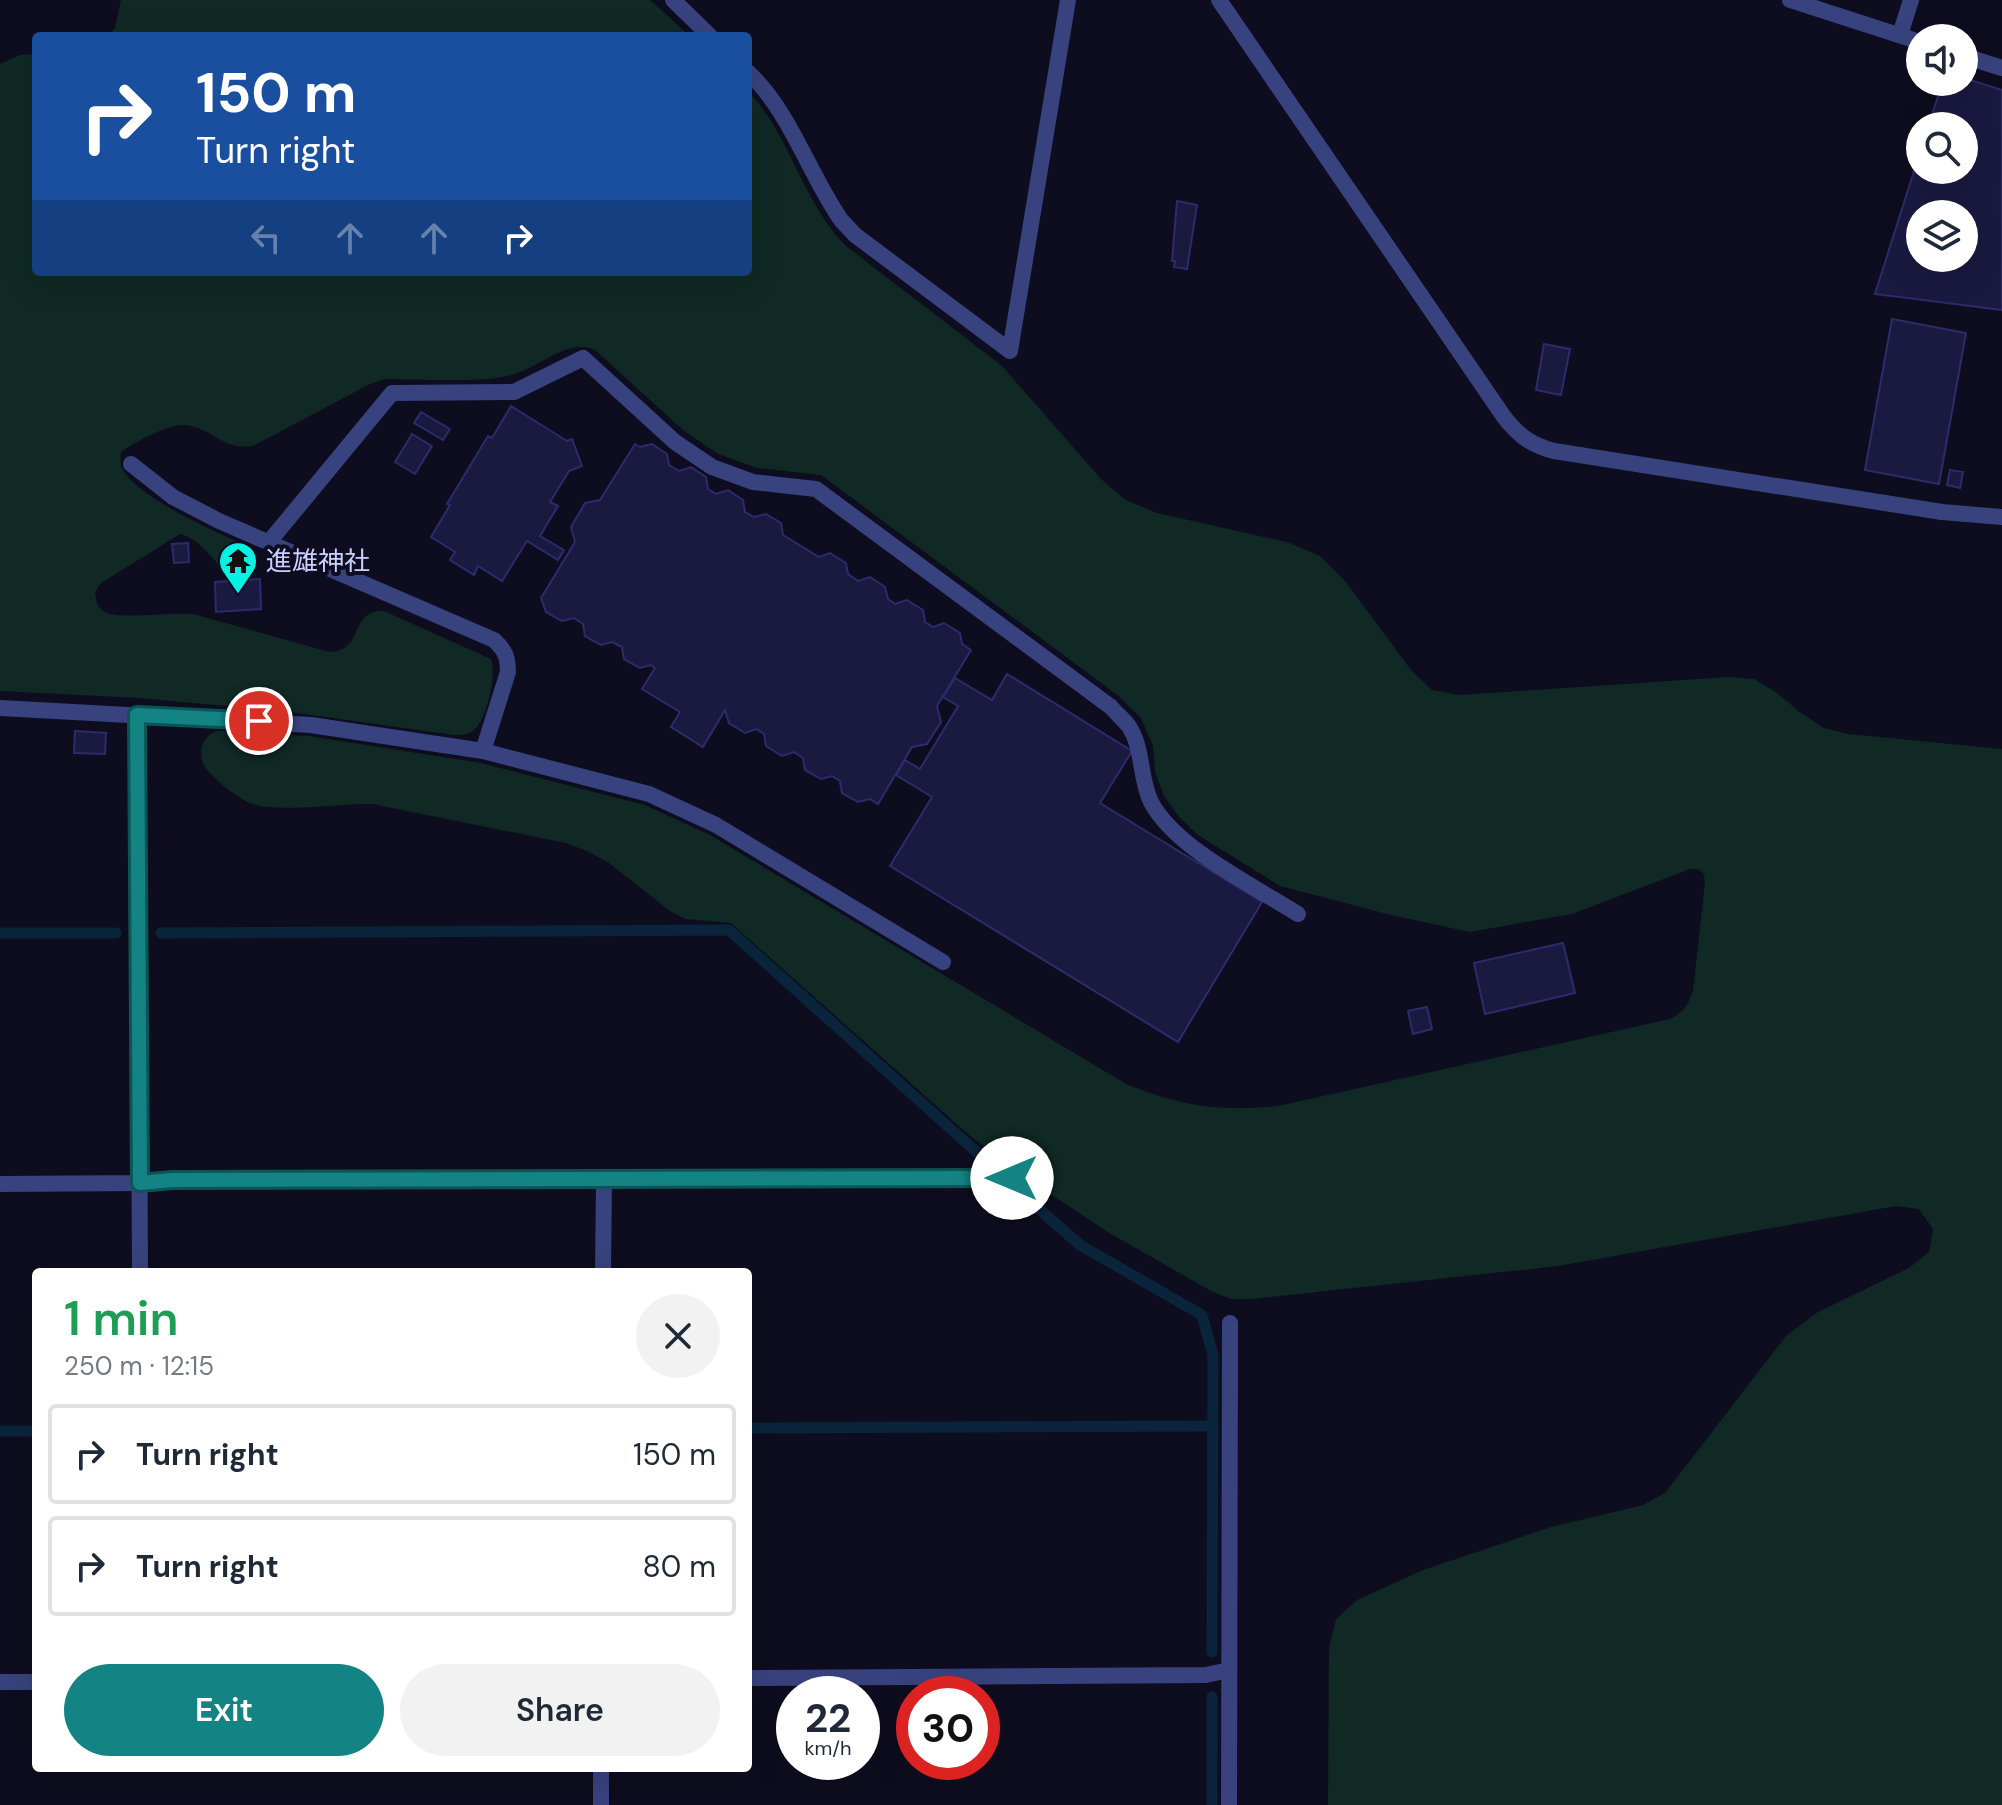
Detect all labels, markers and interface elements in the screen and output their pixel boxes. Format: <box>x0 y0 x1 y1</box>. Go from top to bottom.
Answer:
map controls <box>1906 24 1978 272</box>
button: sound <box>1906 24 1978 96</box>
text: 150 m <box>196 56 357 129</box>
icon: right <box>64 64 168 168</box>
button: search <box>1906 112 1978 184</box>
text: Turn right <box>196 127 355 174</box>
button: layers <box>1906 200 1978 272</box>
icon: left <box>244 216 288 260</box>
icon: ahead <box>328 216 372 260</box>
icon: ahead <box>412 216 456 260</box>
icon: right <box>496 216 540 260</box>
temple icon: 進雄神社 <box>217 540 259 595</box>
place label: 進雄神社 <box>266 544 370 578</box>
pin <box>225 687 293 755</box>
icon: arrive <box>237 699 281 743</box>
position arrow <box>970 1136 1054 1220</box>
text: 1 min <box>64 1287 179 1350</box>
button: close <box>636 1294 720 1378</box>
text: 250 m · 12:15 <box>64 1349 214 1383</box>
icon: right <box>68 1432 112 1476</box>
text: Turn right <box>136 1435 279 1474</box>
text: 150 m <box>633 1435 716 1474</box>
icon: right <box>68 1544 112 1588</box>
text: Turn right <box>136 1547 279 1586</box>
text: 80 m <box>643 1547 716 1586</box>
button: Exit <box>64 1664 384 1756</box>
button: Share <box>400 1664 720 1756</box>
speed limit sign: 30 <box>896 1676 1000 1780</box>
text: 22 <box>805 1692 851 1744</box>
text: km/h <box>804 1735 852 1761</box>

